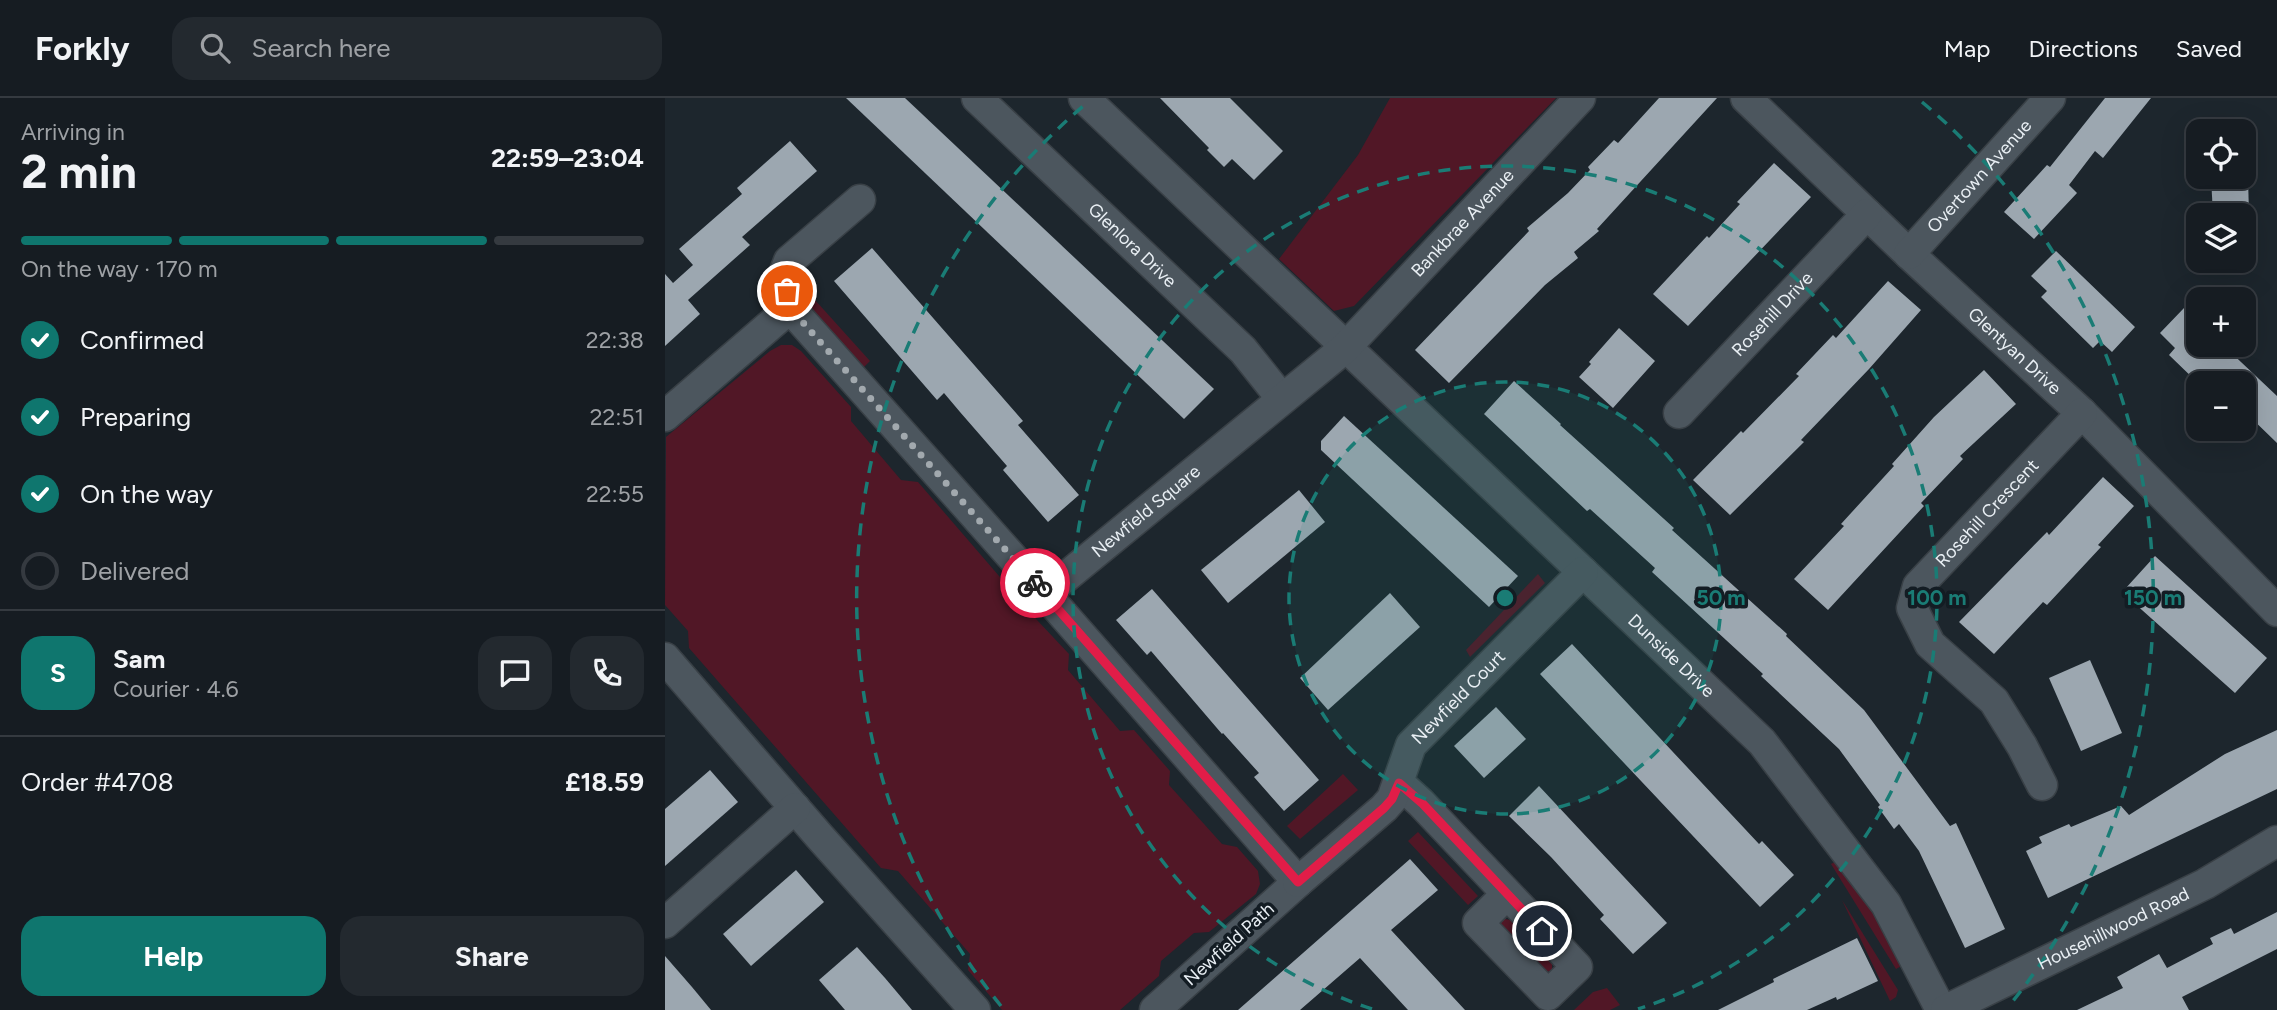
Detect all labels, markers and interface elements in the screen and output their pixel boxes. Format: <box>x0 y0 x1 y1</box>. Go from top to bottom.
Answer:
search box <box>172 17 662 80</box>
text: Forkly <box>35 29 130 68</box>
icon: search <box>196 29 234 67</box>
text: Search here <box>252 32 390 64</box>
text: Map <box>1944 34 1990 63</box>
text: Directions <box>2028 34 2138 63</box>
text: Saved <box>2176 34 2242 63</box>
street label: Overtown Avenue <box>1922 115 2036 237</box>
text: Arriving in <box>21 118 125 146</box>
map controls <box>2186 119 2256 441</box>
button: locate <box>2186 119 2256 189</box>
text: 22:59–23:04 <box>491 142 644 174</box>
text: 2 min <box>21 144 137 200</box>
street label: Bankbrae Avenue <box>1407 164 1519 281</box>
street label: Glenlora Drive <box>1084 198 1181 292</box>
button: layers <box>2186 203 2256 273</box>
text: On the way · 170 m <box>21 255 218 283</box>
pin <box>757 261 817 321</box>
street label: Rosehill Drive <box>1727 267 1818 361</box>
icon: bag <box>768 272 806 310</box>
button: + <box>2186 287 2256 357</box>
street label: Glentyan Drive <box>1963 303 2066 399</box>
icon: check <box>21 321 59 359</box>
text: Confirmed <box>80 324 204 356</box>
text: 22:38 <box>586 326 644 354</box>
button: − <box>2186 371 2256 441</box>
icon: check <box>21 398 59 436</box>
text: Preparing <box>80 401 191 433</box>
text: 22:51 <box>590 403 644 431</box>
street label: Rosehill Crescent <box>1931 455 2043 572</box>
street label: Newfield Square <box>1087 460 1205 562</box>
icon: check <box>21 475 59 513</box>
text: On the way <box>80 478 213 510</box>
text: 22:55 <box>586 480 644 508</box>
courier <box>1000 548 1070 618</box>
text: Delivered <box>80 555 189 587</box>
icon: bike <box>1016 564 1054 602</box>
text: 50 m <box>1696 585 1746 610</box>
text: 100 m <box>1907 585 1967 610</box>
text: 150 m <box>2124 585 2182 610</box>
centre of rings <box>1493 586 1517 610</box>
street label: Dunside Drive <box>1623 609 1719 702</box>
button: chat <box>478 636 552 710</box>
button: phone <box>570 636 644 710</box>
text: Sam <box>113 643 165 675</box>
street label: Newfield Court <box>1407 646 1510 749</box>
text: S <box>50 657 66 689</box>
text: Courier · 4.6 <box>113 675 239 703</box>
text: Order #4708 <box>21 766 174 798</box>
text: £18.59 <box>565 766 644 798</box>
street label: Househillwood Road <box>2034 882 2193 975</box>
street label: Newfield Path <box>1179 898 1279 990</box>
pin <box>1512 901 1572 961</box>
icon: home <box>1523 912 1561 950</box>
button: Help <box>21 916 326 996</box>
button: Share <box>340 916 644 996</box>

